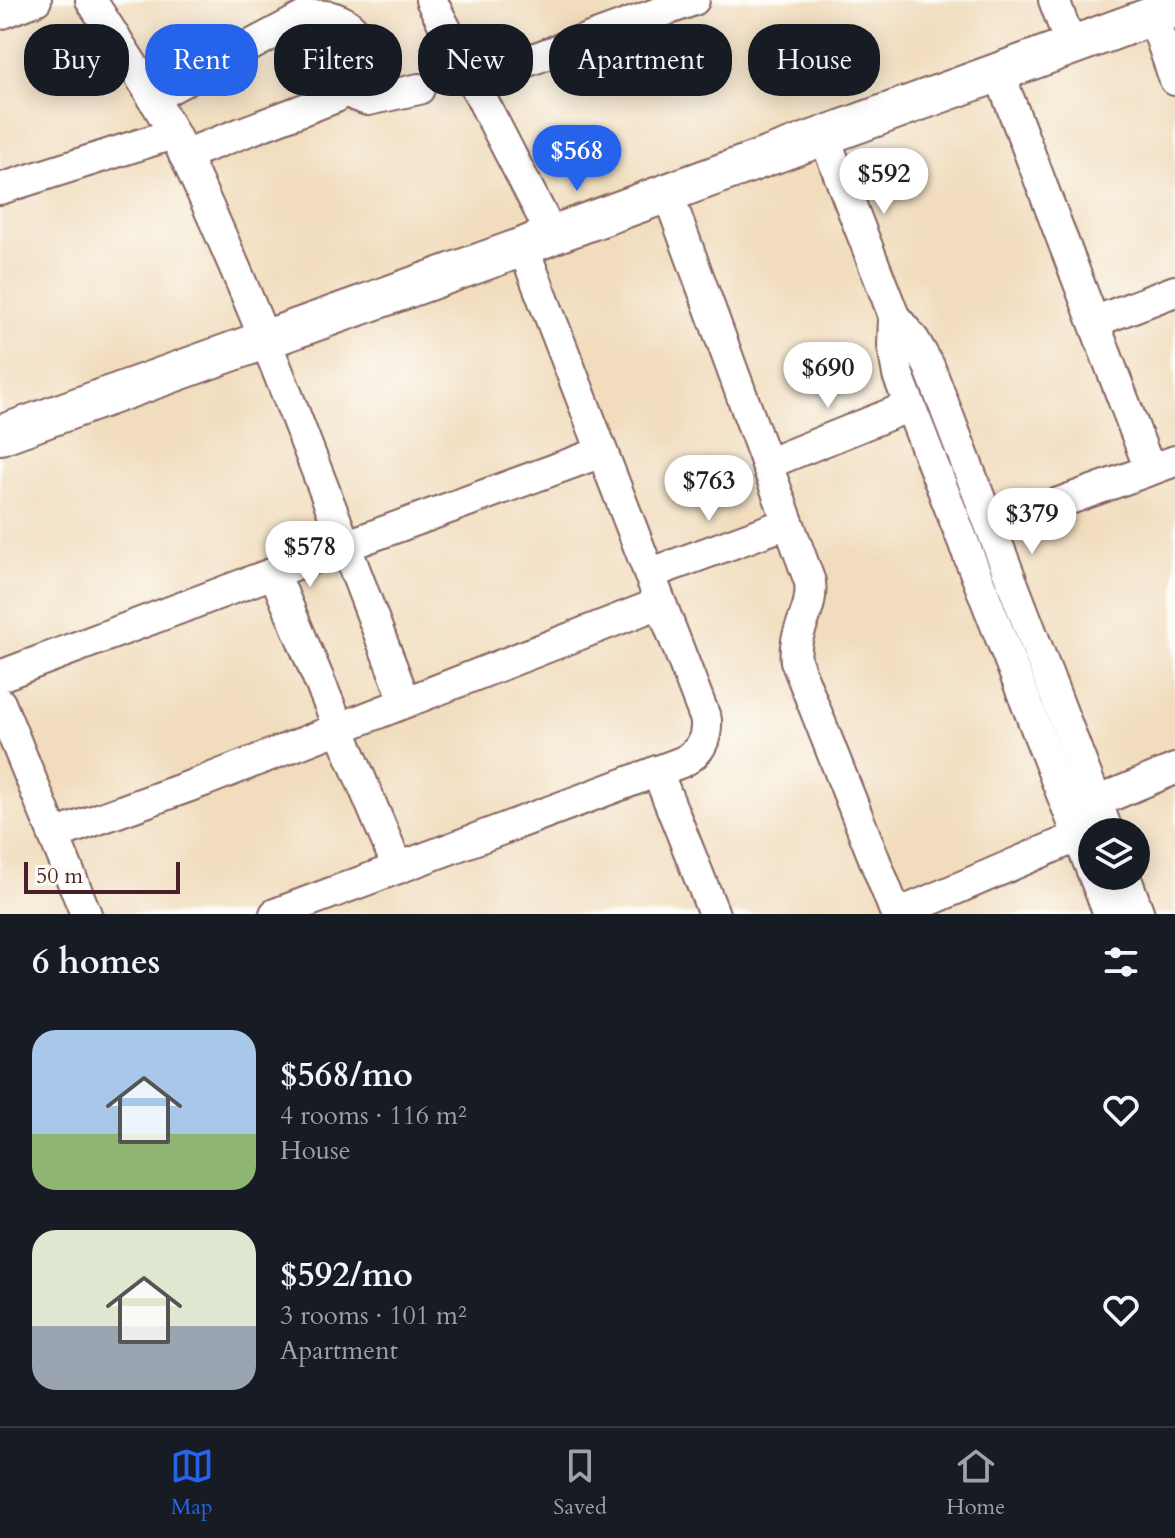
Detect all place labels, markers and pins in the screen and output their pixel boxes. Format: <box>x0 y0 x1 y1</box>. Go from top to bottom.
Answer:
pin: $568 <box>530 125 624 193</box>
pin: $592 <box>837 148 931 216</box>
pin: $690 <box>781 342 875 410</box>
pin: $763 <box>662 455 756 523</box>
pin: $379 <box>985 488 1079 556</box>
pin: $578 <box>263 521 357 589</box>

